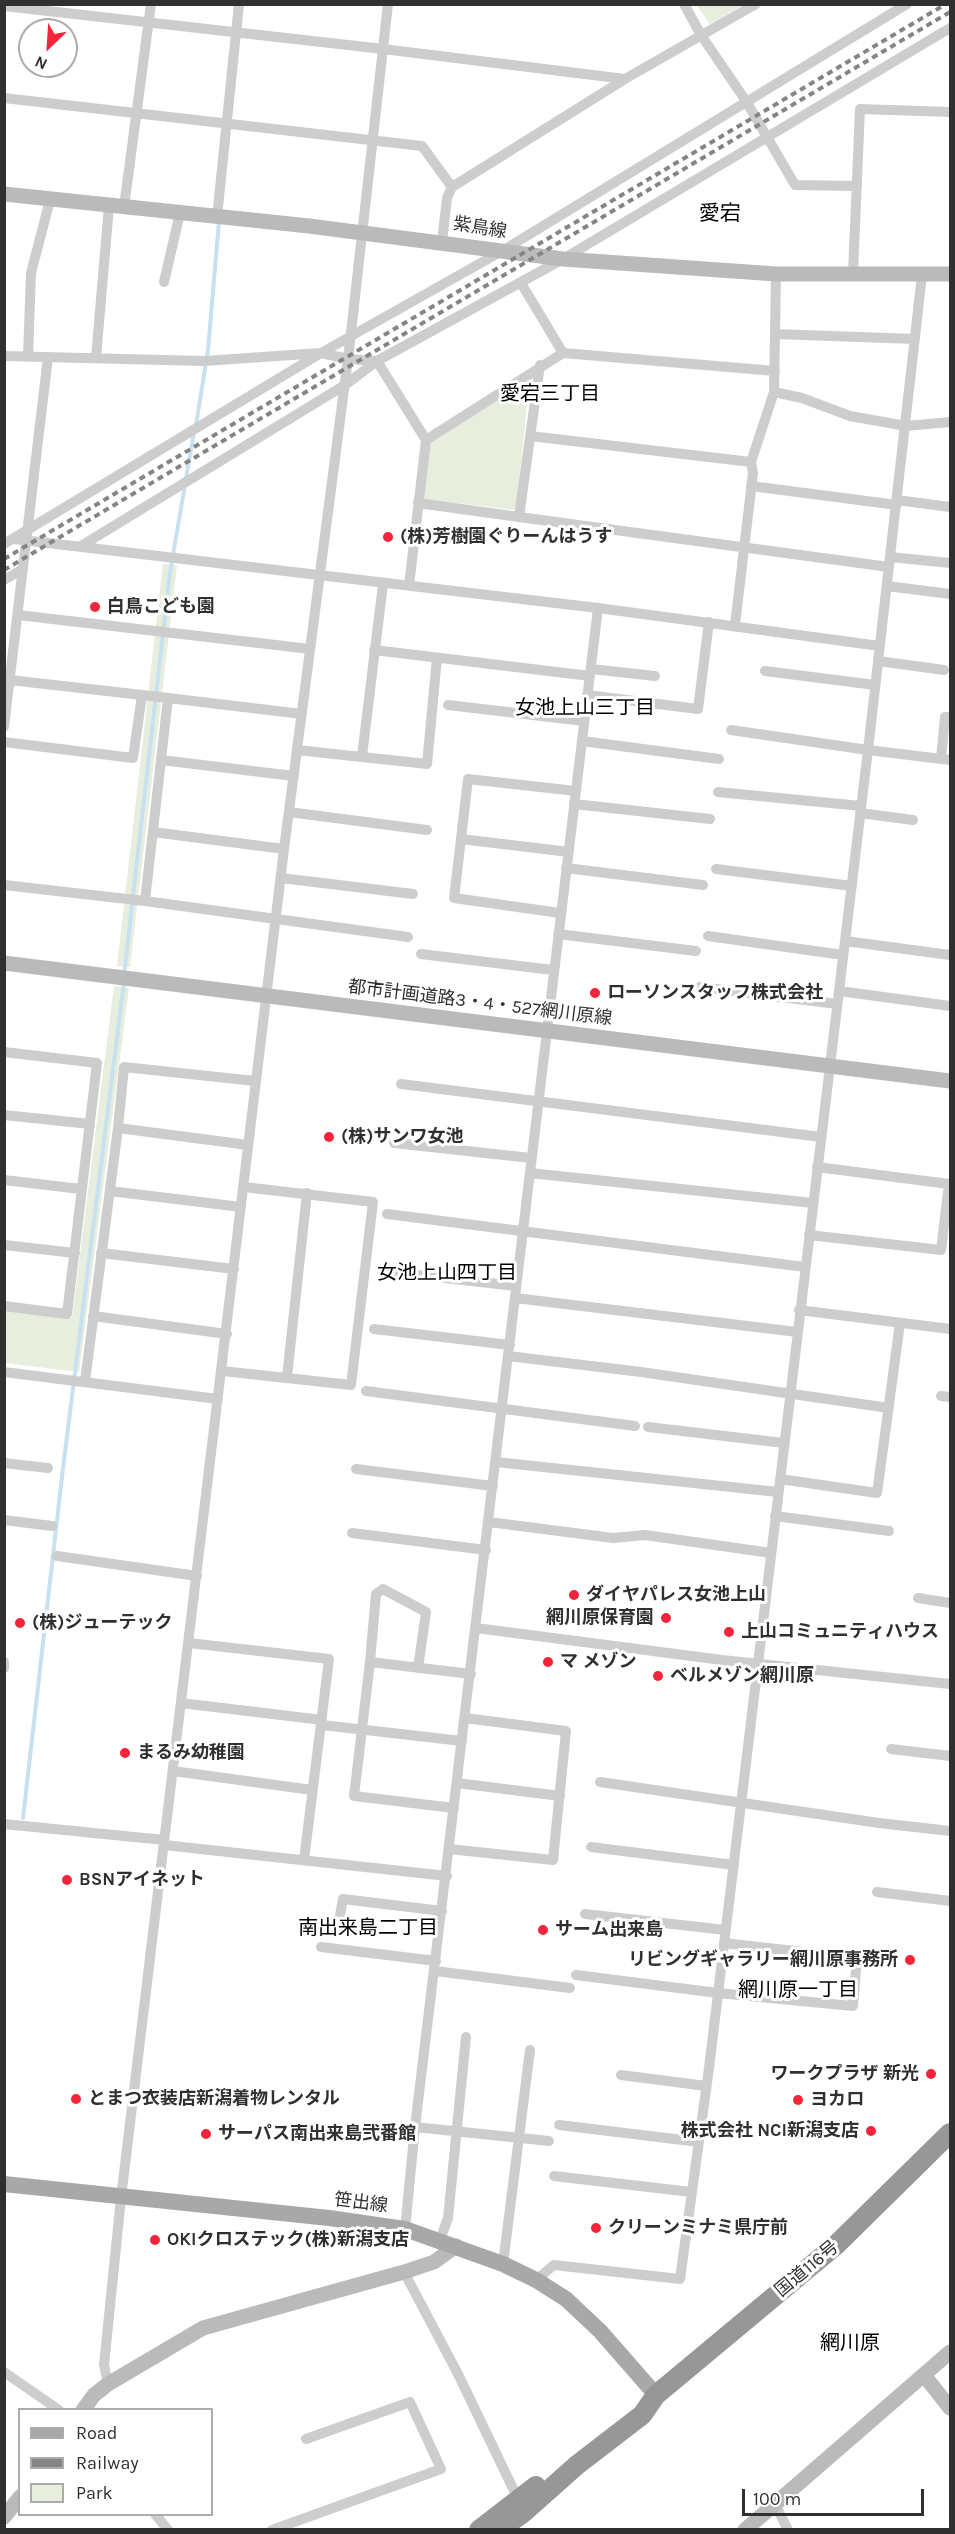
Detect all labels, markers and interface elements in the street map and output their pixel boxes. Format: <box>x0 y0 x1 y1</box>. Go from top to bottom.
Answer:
north arrow <box>18 18 78 78</box>
text: N <box>32 52 50 74</box>
district label: 愛宕 <box>699 201 741 227</box>
street label: 紫鳥線 <box>452 213 508 243</box>
district label: 愛宕三丁目 <box>500 382 600 406</box>
place label: (株)芳樹園ぐりーんはうす <box>400 526 612 548</box>
marker: (株)芳樹園ぐりーんはうす <box>381 530 395 544</box>
place label: 白鳥こども園 <box>107 596 215 618</box>
marker: 白鳥こども園 <box>88 600 102 614</box>
district label: 女池上山三丁目 <box>515 696 655 720</box>
street label: 都市計画道路3・4・527網川原線 <box>347 976 613 1030</box>
place label: ローソンスタッフ株式会社 <box>607 982 823 1004</box>
marker: ローソンスタッフ株式会社 <box>588 986 602 1000</box>
place label: (株)サンワ女池 <box>341 1126 463 1148</box>
marker: (株)サンワ女池 <box>322 1130 336 1144</box>
district label: 女池上山四丁目 <box>377 1261 517 1285</box>
place label: ダイヤパレス女池上山 <box>586 1584 766 1606</box>
marker: ダイヤパレス女池上山 <box>567 1588 581 1602</box>
place label: 網川原保育園 <box>546 1607 654 1629</box>
marker: 網川原保育園 <box>659 1611 673 1625</box>
place label: (株)ジューテック <box>32 1612 172 1634</box>
marker: (株)ジューテック <box>13 1616 27 1630</box>
place label: 上山コミュニティハウス <box>741 1621 939 1643</box>
marker: 上山コミュニティハウス <box>722 1625 736 1639</box>
place label: マ メゾン <box>560 1651 637 1673</box>
marker: マ メゾン <box>541 1655 555 1669</box>
place label: ベルメゾン網川原 <box>670 1665 814 1687</box>
marker: ベルメゾン網川原 <box>651 1669 665 1683</box>
place label: まるみ幼稚園 <box>137 1742 245 1764</box>
marker: まるみ幼稚園 <box>118 1746 132 1760</box>
place label: BSNアイネット <box>79 1869 205 1891</box>
marker: BSNアイネット <box>60 1873 74 1887</box>
district label: 南出来島二丁目 <box>298 1916 438 1940</box>
place label: サーム出来島 <box>555 1919 663 1941</box>
marker: サーム出来島 <box>536 1923 550 1937</box>
place label: リビングギャラリー網川原事務所 <box>628 1949 898 1971</box>
marker: リビングギャラリー網川原事務所 <box>903 1953 917 1967</box>
district label: 網川原一丁目 <box>738 1978 858 2002</box>
place label: ワークプラザ 新光 <box>770 2063 919 2085</box>
marker: ワークプラザ 新光 <box>924 2067 938 2081</box>
place label: とまつ衣装店新潟着物レンタル <box>88 2088 340 2110</box>
place label: ヨカロ <box>810 2089 864 2111</box>
marker: とまつ衣装店新潟着物レンタル <box>69 2092 83 2106</box>
marker: ヨカロ <box>791 2093 805 2107</box>
place label: 株式会社 NCI新潟支店 <box>681 2120 859 2142</box>
place label: サーパス南出来島弐番館 <box>218 2123 416 2145</box>
marker: 株式会社 NCI新潟支店 <box>864 2124 878 2138</box>
marker: サーパス南出来島弐番館 <box>199 2127 213 2141</box>
street label: 笹出線 <box>333 2189 389 2217</box>
place label: クリーンミナミ県庁前 <box>608 2217 788 2239</box>
marker: クリーンミナミ県庁前 <box>589 2221 603 2235</box>
place label: OKIクロステック(株)新潟支店 <box>167 2229 409 2251</box>
marker: OKIクロステック(株)新潟支店 <box>148 2233 162 2247</box>
street label: 国道116号 <box>771 2236 843 2302</box>
district label: 網川原 <box>820 2331 880 2355</box>
legend <box>18 2408 213 2516</box>
text: Road <box>76 2422 117 2444</box>
text: Railway <box>76 2452 139 2474</box>
scale bar <box>745 2477 926 2515</box>
text: Park <box>76 2482 113 2504</box>
text: 100 m <box>753 2488 801 2510</box>

